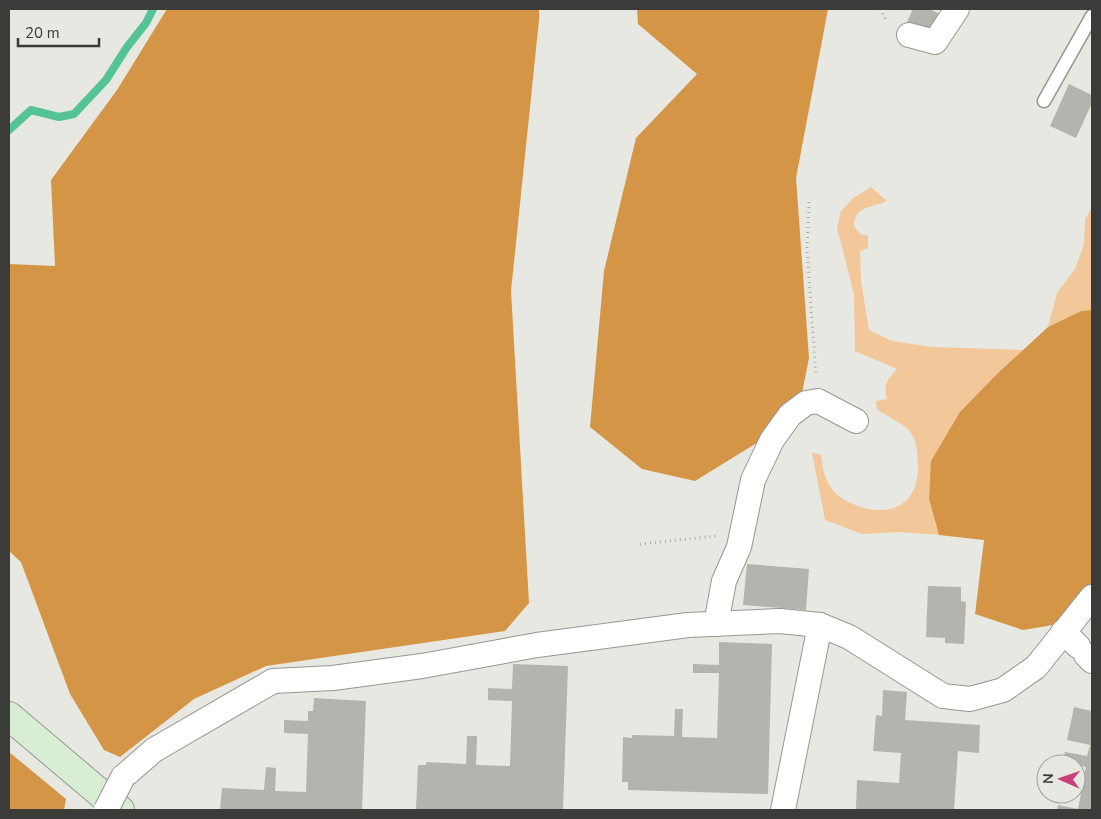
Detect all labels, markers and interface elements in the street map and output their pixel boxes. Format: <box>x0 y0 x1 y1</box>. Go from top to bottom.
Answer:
scale bar <box>18 15 99 47</box>
text: 20 m <box>25 23 60 43</box>
north arrow <box>1036 754 1086 804</box>
text: N <box>1039 773 1058 784</box>

